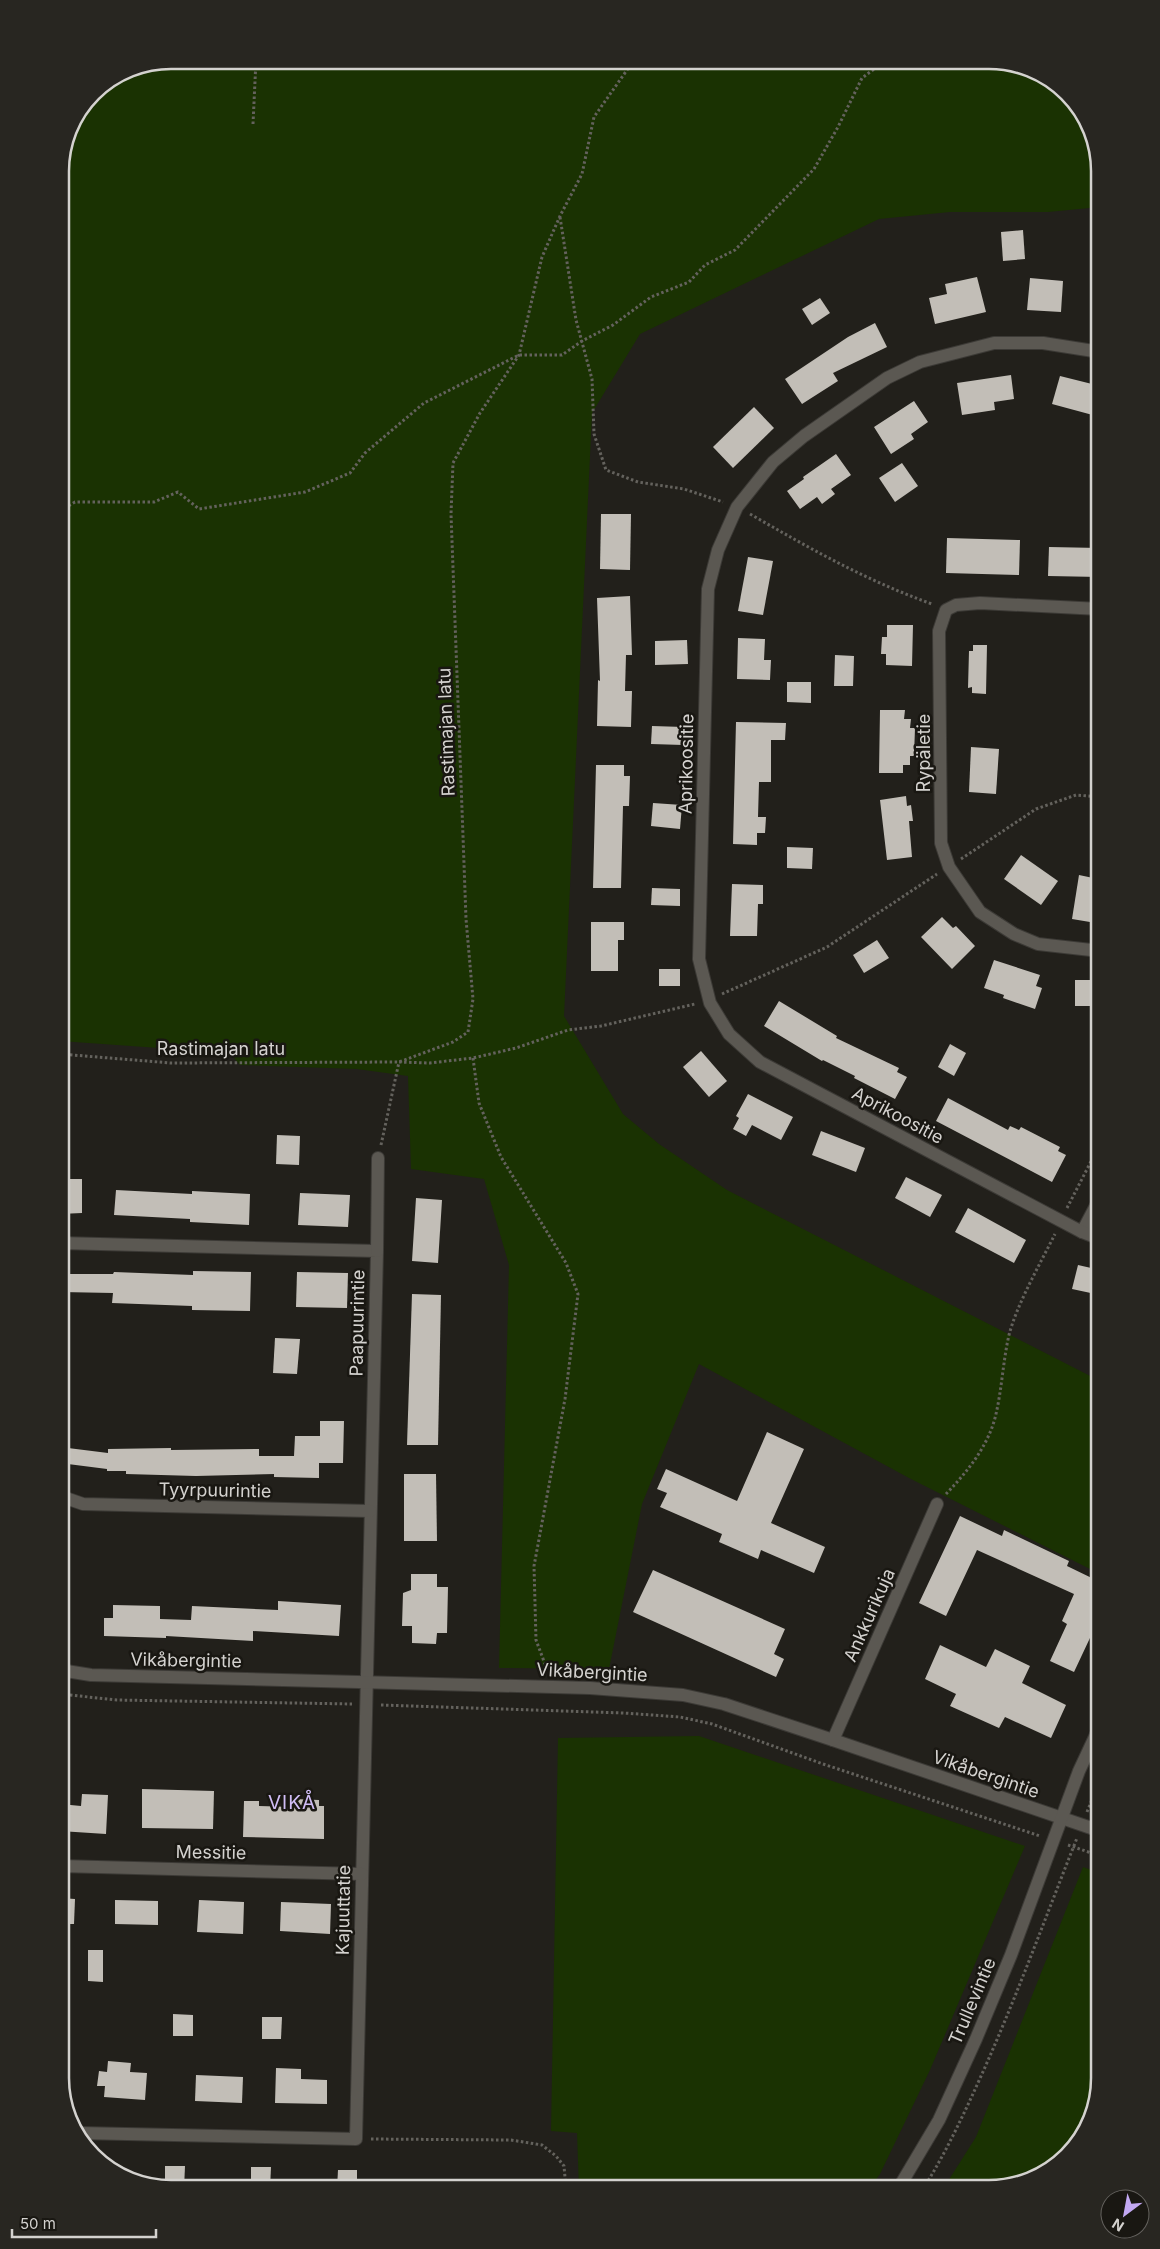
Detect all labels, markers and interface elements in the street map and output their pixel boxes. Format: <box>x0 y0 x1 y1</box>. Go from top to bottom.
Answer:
street label: Rastimajan latu <box>433 667 459 797</box>
street label: Aprikoositie <box>675 714 697 814</box>
street label: Rypäletie <box>913 714 934 792</box>
street label: Rastimajan latu <box>157 1038 285 1059</box>
street label: Aprikoositie <box>849 1082 947 1148</box>
street label: Paapuurintie <box>346 1269 368 1377</box>
street label: Tyyrpuurintie <box>158 1479 272 1501</box>
street label: Ankkurikuja <box>839 1565 899 1665</box>
street label: Vikåbergintie <box>130 1649 242 1671</box>
street label: Vikåbergintie <box>536 1659 648 1685</box>
street label: Vikåbergintie <box>930 1746 1042 1802</box>
district label: VIKÅ <box>268 1789 316 1814</box>
street label: Messitie <box>175 1841 247 1863</box>
street label: Kajuuttatie <box>332 1865 354 1955</box>
street label: Trullevintie <box>944 1954 1000 2048</box>
north arrow <box>1100 2189 1150 2239</box>
scale bar <box>12 2206 156 2238</box>
text: 50 m <box>20 2214 56 2233</box>
text: N <box>1109 2215 1127 2235</box>

